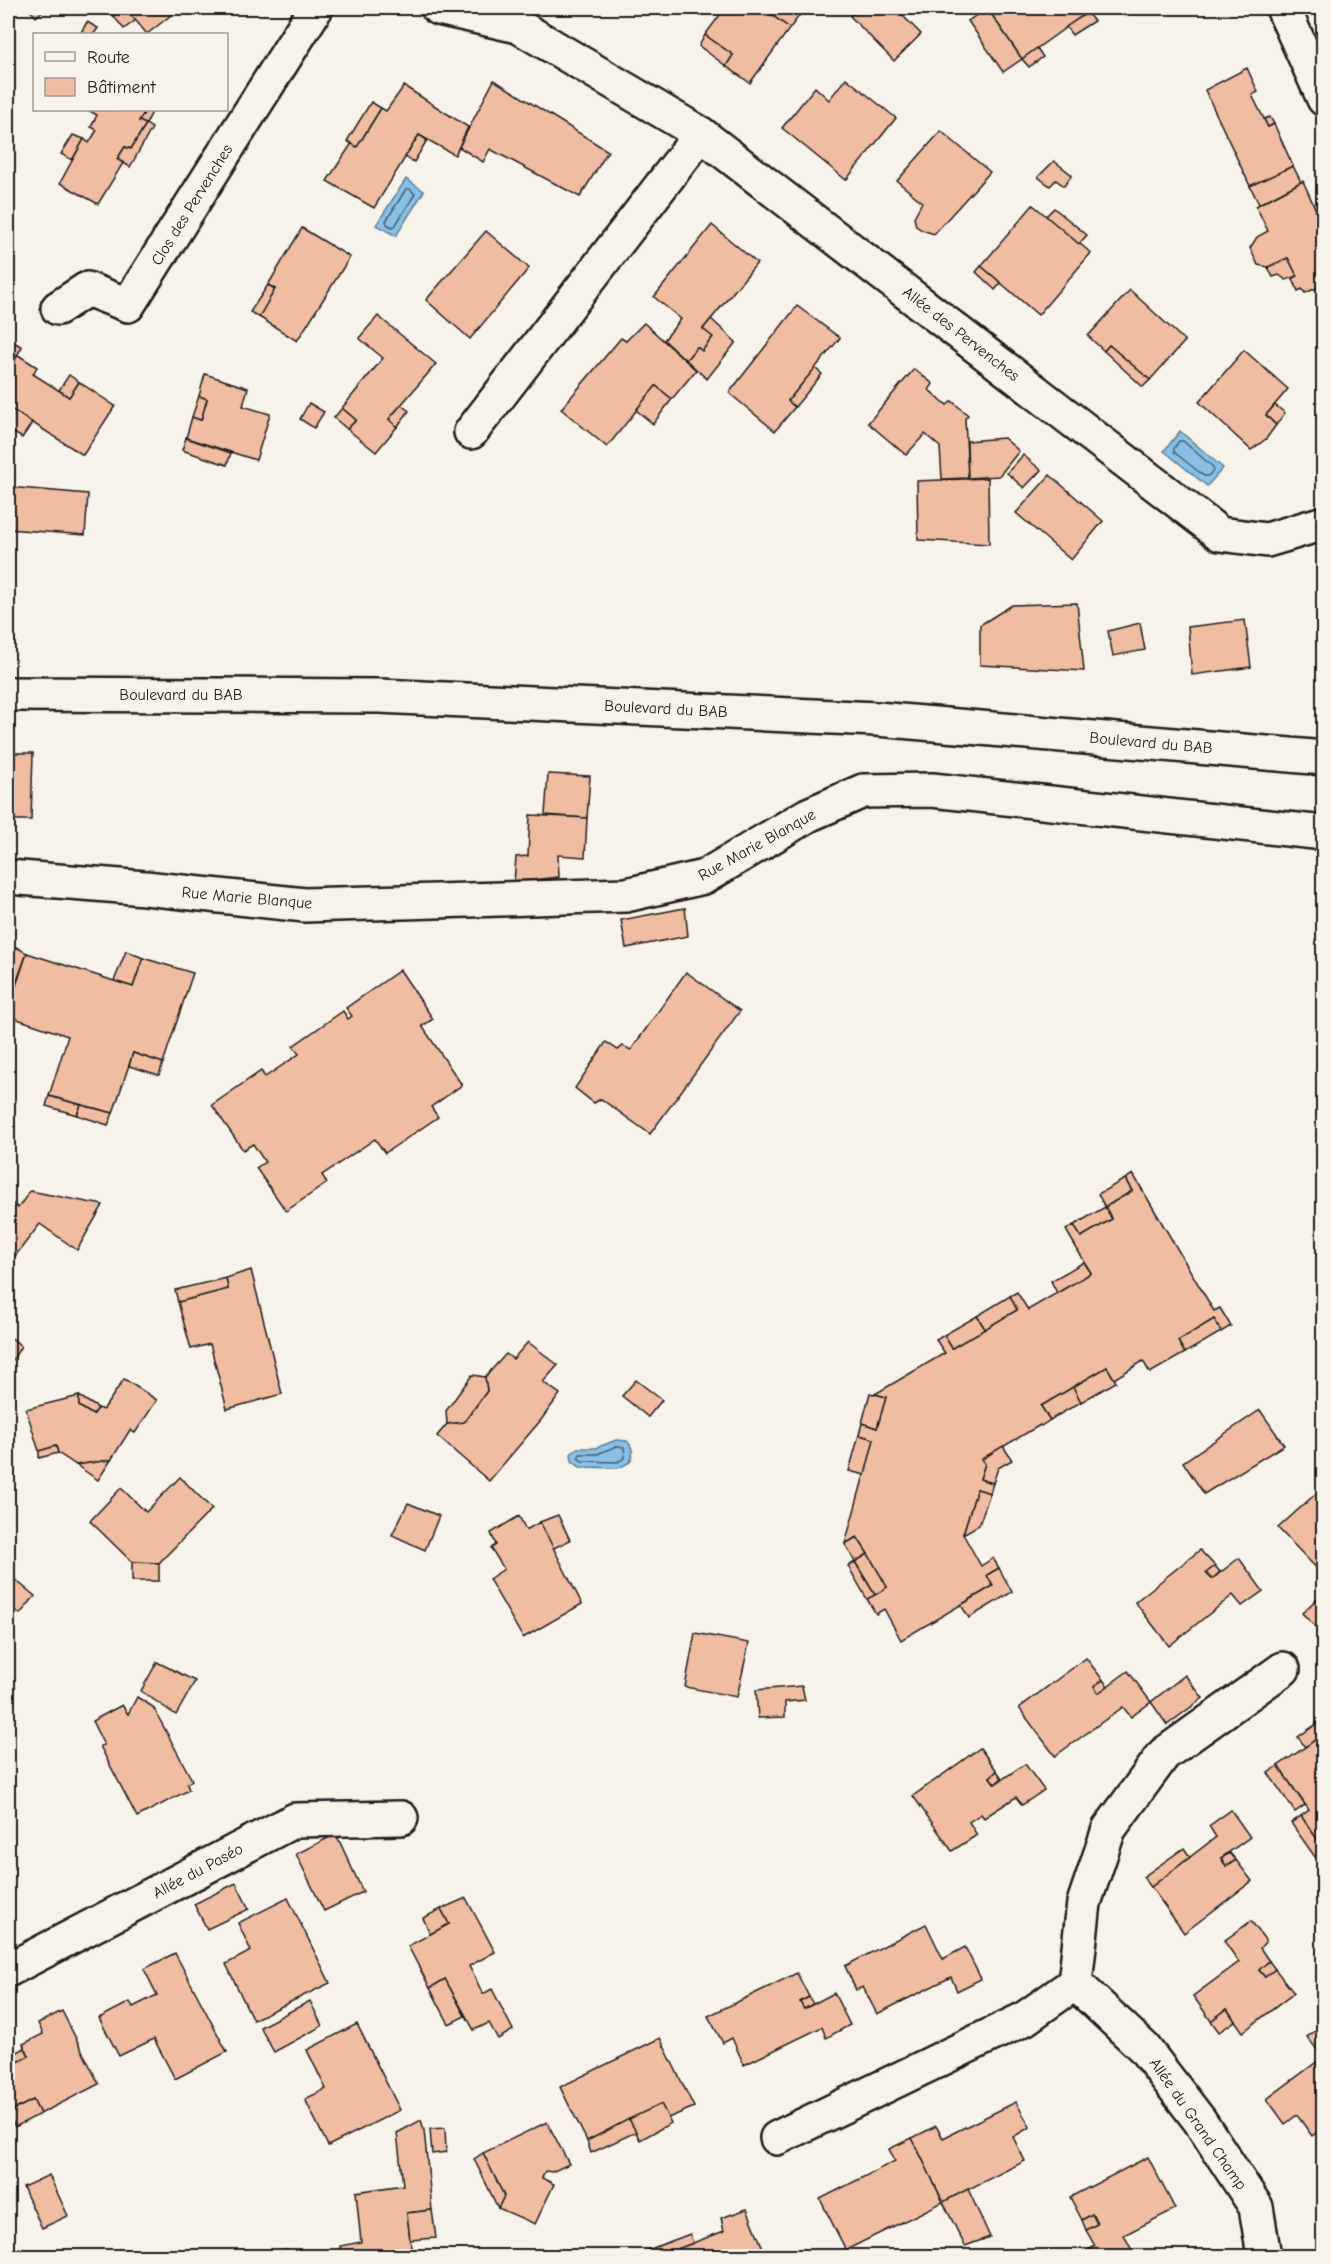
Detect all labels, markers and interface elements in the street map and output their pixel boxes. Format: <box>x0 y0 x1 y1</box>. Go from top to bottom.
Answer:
legend <box>33 33 228 111</box>
text: Route <box>87 47 130 68</box>
text: Bâtiment <box>87 77 157 98</box>
street label: Clos des Pervenches <box>148 141 237 269</box>
street label: Allée des Pervenches <box>899 283 1023 385</box>
street label: Boulevard du BAB <box>119 686 243 704</box>
street label: Boulevard du BAB <box>604 697 728 721</box>
street label: Boulevard du BAB <box>1089 729 1213 757</box>
street label: Rue Marie Blanque <box>695 805 819 885</box>
street label: Rue Marie Blanque <box>181 883 313 913</box>
street label: Allée du Paséo <box>150 1840 246 1902</box>
street label: Allée du Grand Champ <box>1146 2055 1250 2193</box>

